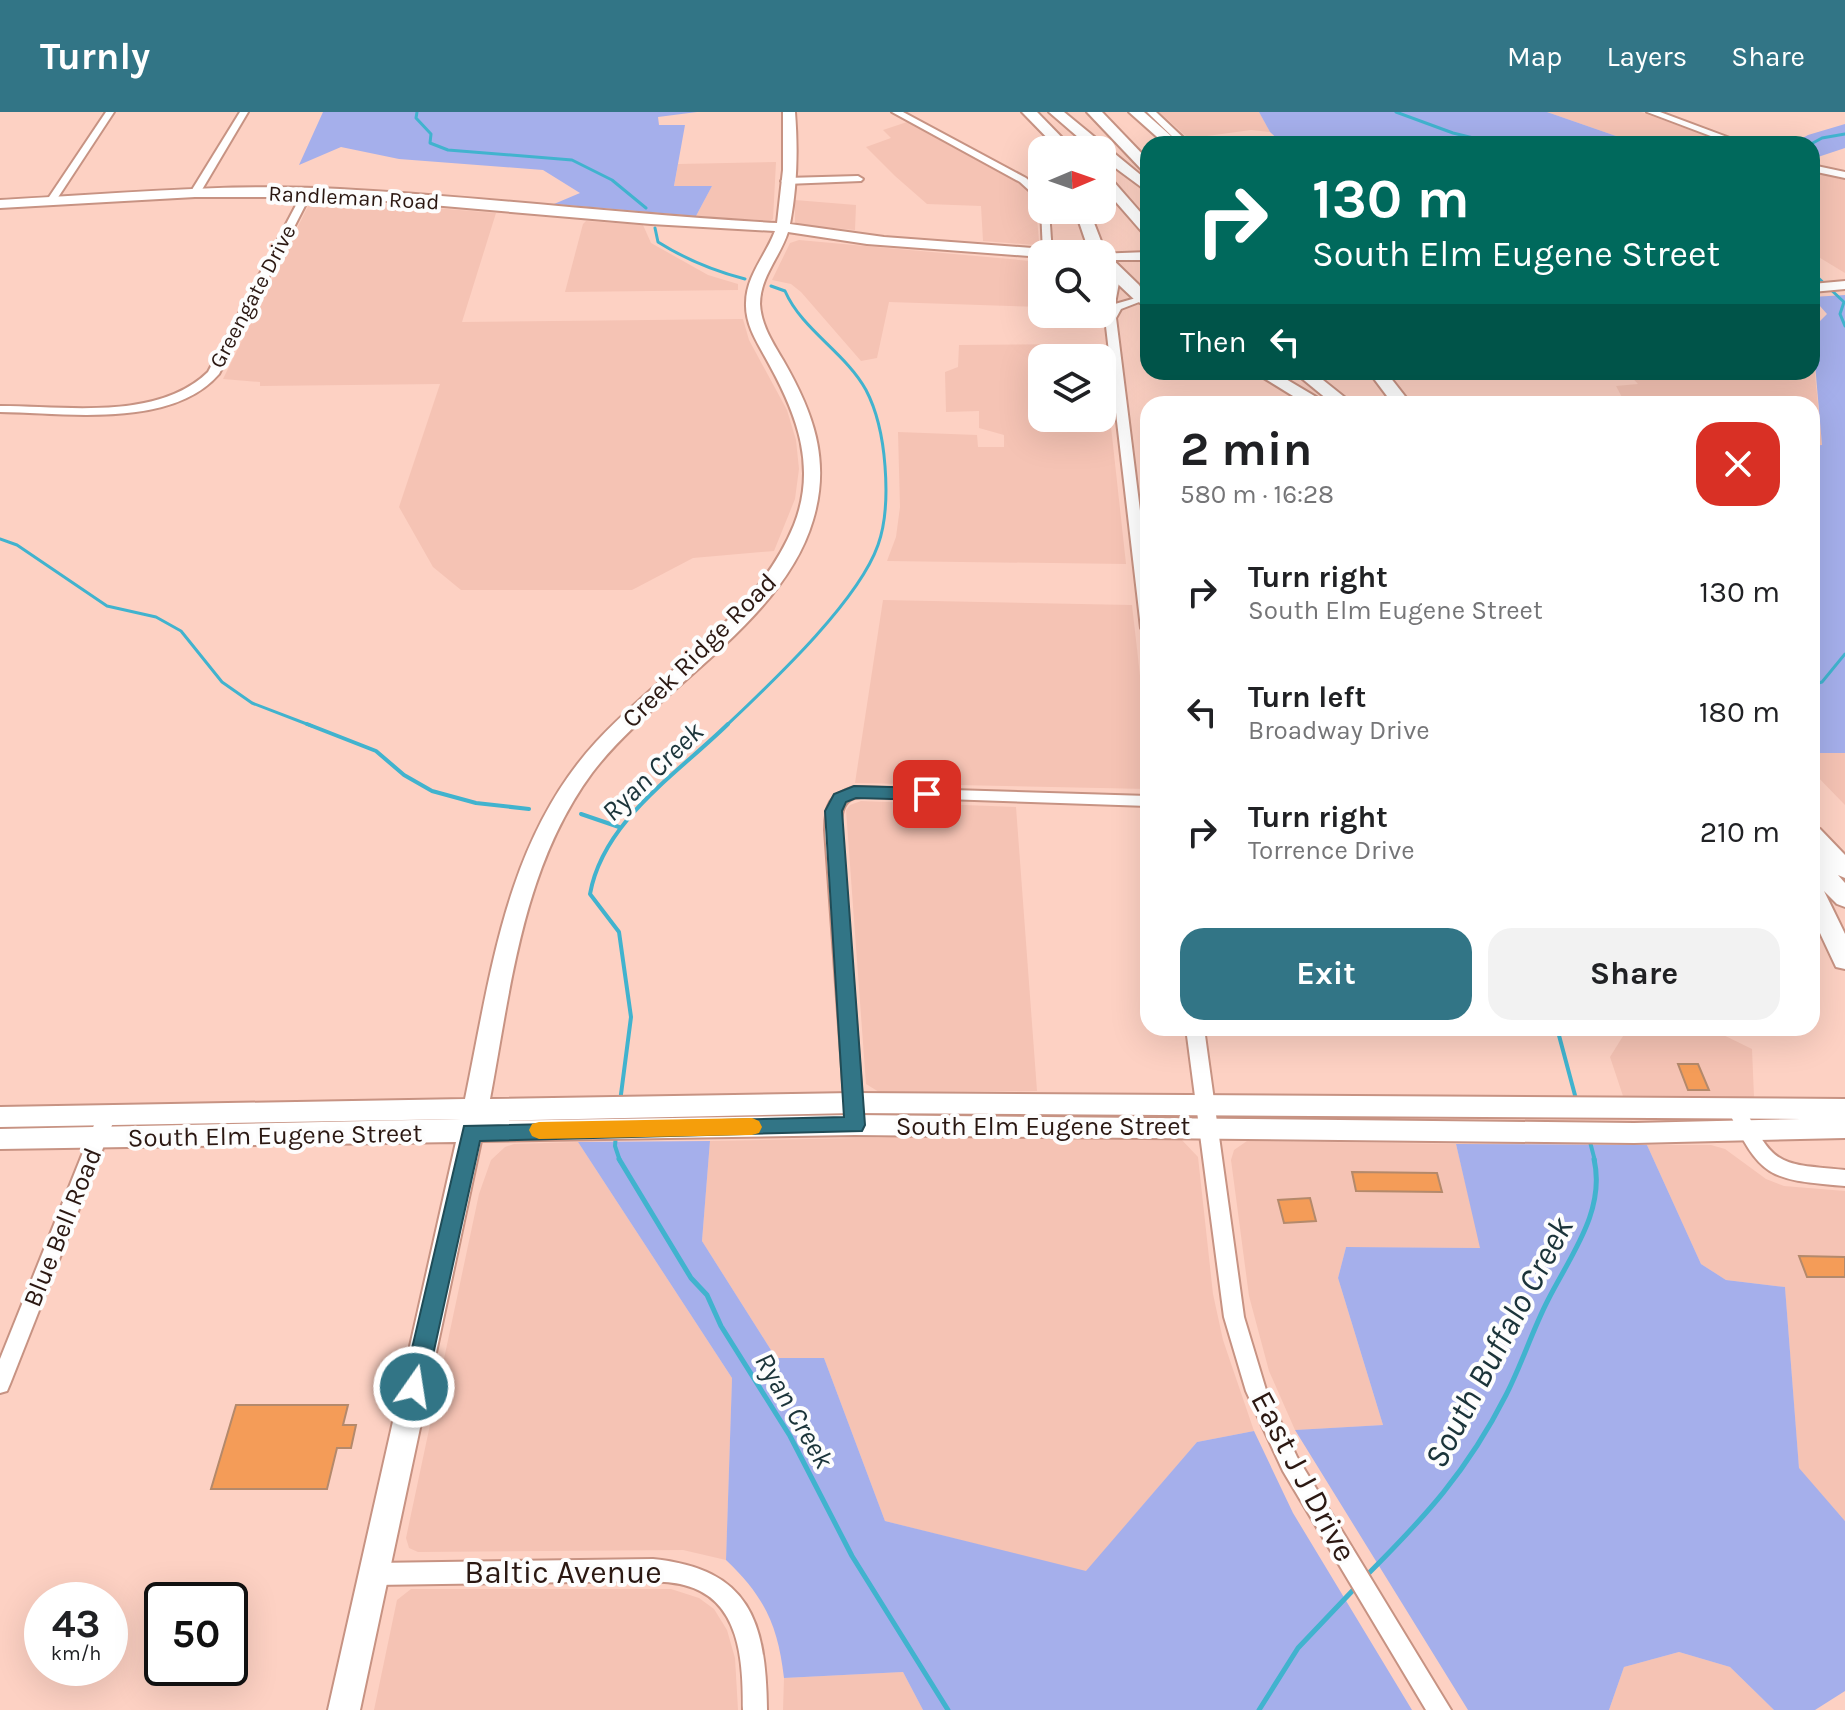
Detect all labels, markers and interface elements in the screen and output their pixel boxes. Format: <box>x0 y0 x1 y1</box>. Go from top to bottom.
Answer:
text: Turnly <box>40 34 150 79</box>
text: Map <box>1507 40 1562 73</box>
text: Layers <box>1606 40 1687 73</box>
text: Share <box>1731 40 1805 73</box>
north arrow <box>1028 136 1116 224</box>
map controls <box>1028 136 1116 432</box>
text: 130 m <box>1312 166 1470 231</box>
icon: right <box>1180 168 1284 272</box>
street label: Randleman Road <box>268 181 440 215</box>
street label: Greengate Drive <box>204 220 302 373</box>
text: South Elm Eugene Street <box>1312 233 1720 275</box>
button: search <box>1028 240 1116 328</box>
icon: left <box>1263 320 1307 364</box>
text: Then <box>1180 324 1247 360</box>
button: layers <box>1028 344 1116 432</box>
text: 2 min <box>1180 421 1312 477</box>
button: close <box>1696 422 1780 506</box>
text: 580 m · 16:28 <box>1180 479 1334 510</box>
text: Turn right <box>1248 559 1388 595</box>
street label: Creek Ridge Road <box>616 567 783 734</box>
icon: right <box>1180 570 1224 614</box>
text: 130 m <box>1699 574 1780 610</box>
text: South Elm Eugene Street <box>1248 595 1543 626</box>
text: Turn left <box>1248 679 1366 715</box>
icon: left <box>1180 690 1224 734</box>
text: 180 m <box>1699 694 1780 730</box>
water label: Ryan Creek <box>595 714 710 828</box>
text: Broadway Drive <box>1248 715 1430 746</box>
pin <box>893 760 961 828</box>
icon: arrive <box>905 772 949 816</box>
text: Turn right <box>1248 799 1388 835</box>
icon: right <box>1180 810 1224 854</box>
text: 210 m <box>1700 814 1780 850</box>
text: Torrence Drive <box>1248 835 1415 866</box>
button: Exit <box>1180 928 1472 1020</box>
button: Share <box>1488 928 1780 1020</box>
street label: South Elm Eugene Street <box>896 1111 1191 1142</box>
street label: South Elm Eugene Street <box>127 1117 423 1154</box>
street label: Blue Bell Road <box>16 1143 108 1311</box>
water label: South Buffalo Creek <box>1416 1210 1582 1475</box>
position arrow <box>372 1345 456 1429</box>
water label: Ryan Creek <box>748 1346 841 1475</box>
street label: East J J Drive <box>1243 1385 1364 1568</box>
street label: Baltic Avenue <box>464 1554 662 1591</box>
speed limit sign: 50 <box>144 1582 248 1686</box>
text: 43 <box>52 1600 100 1647</box>
text: km/h <box>51 1642 101 1665</box>

